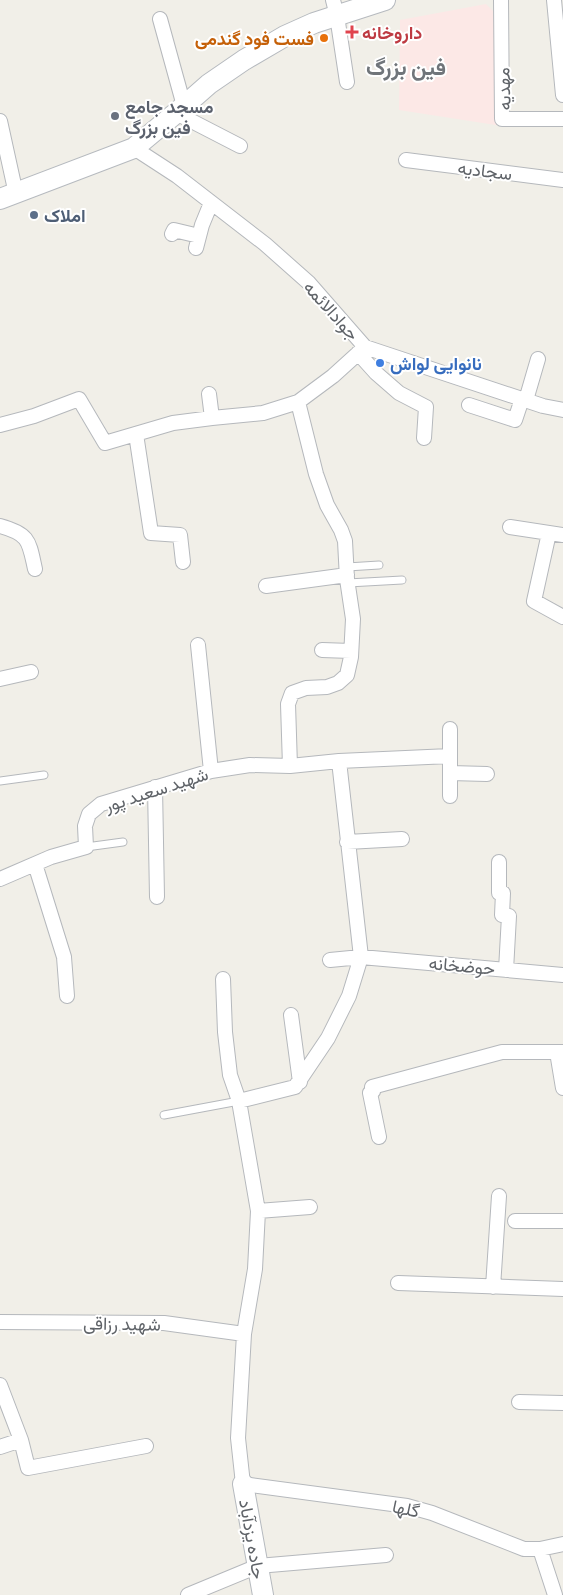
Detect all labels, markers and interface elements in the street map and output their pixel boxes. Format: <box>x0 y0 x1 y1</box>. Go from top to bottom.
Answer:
place label: داروخانه <box>362 20 422 44</box>
place label: فست فود گندمی <box>195 26 314 50</box>
marker: داروخانه <box>346 26 358 38</box>
marker: فست فود گندمی <box>318 32 330 44</box>
district label: فین بزرگ <box>366 52 446 82</box>
street label: مهدیه <box>490 67 516 111</box>
place label: مسجد جامع فین بزرگ <box>125 94 214 139</box>
marker: مسجد جامع فین بزرگ <box>109 110 121 122</box>
street label: سجادیه <box>456 155 514 185</box>
place label: املاک <box>44 203 86 227</box>
marker: املاک <box>28 209 40 221</box>
street label: جوادالائمه <box>299 275 365 345</box>
place label: نانوایی لواش <box>390 351 482 375</box>
marker: نانوایی لواش <box>374 357 386 369</box>
street label: شهید سعید پور <box>100 761 211 818</box>
street label: حوضخانه <box>428 950 496 980</box>
street label: شهید رزاقی <box>83 1310 161 1336</box>
street label: گلها <box>390 1493 422 1523</box>
street label: جاده یزدآباد <box>234 1497 272 1581</box>

